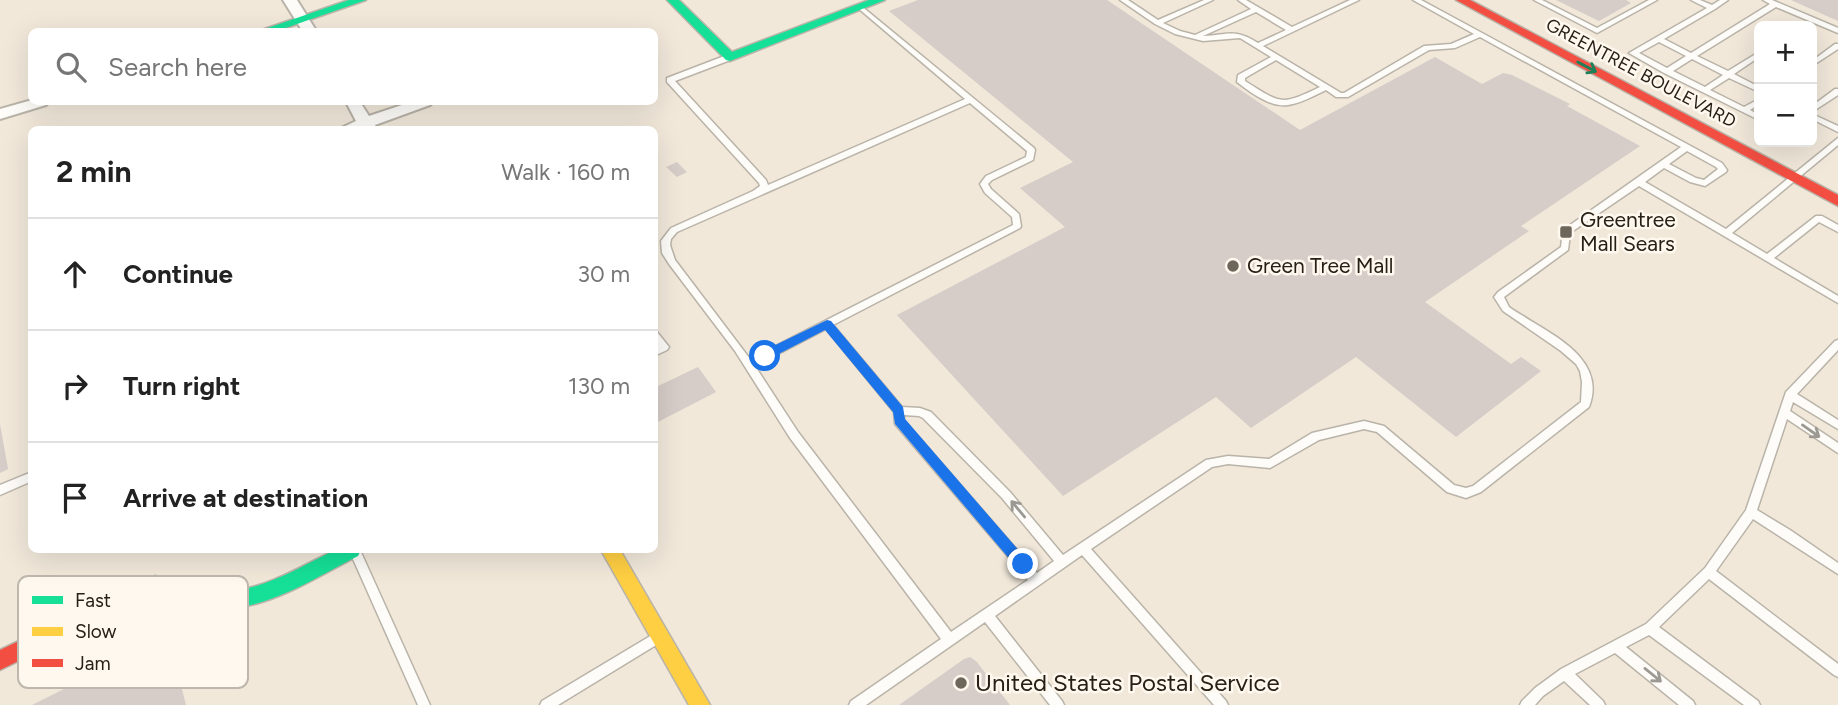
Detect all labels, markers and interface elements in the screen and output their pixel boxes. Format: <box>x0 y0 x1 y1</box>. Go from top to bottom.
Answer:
street label: GREENTREE BOULEVARD <box>1542 13 1740 133</box>
map controls <box>1754 21 1817 147</box>
button: + <box>1754 21 1817 84</box>
search box <box>28 28 658 105</box>
icon: search <box>52 48 90 86</box>
text: Search here <box>108 51 247 83</box>
one-way arrow <box>1576 61 1597 74</box>
button: − <box>1754 84 1817 147</box>
text: 2 min <box>56 153 132 190</box>
text: Walk · 160 m <box>501 158 630 186</box>
place label: Greentree Mall Sears <box>1580 207 1676 256</box>
marker: Greentree Mall Sears <box>1558 224 1574 240</box>
place label: Green Tree Mall <box>1247 253 1393 278</box>
icon: ahead <box>56 255 94 293</box>
text: Continue <box>123 258 233 290</box>
marker: Green Tree Mall <box>1225 258 1241 274</box>
text: 30 m <box>577 260 630 288</box>
route start <box>749 340 780 371</box>
icon: right <box>56 367 94 405</box>
text: Turn right <box>123 370 240 402</box>
text: 130 m <box>568 372 630 400</box>
one-way arrow <box>1801 424 1820 438</box>
icon: arrive <box>56 479 94 517</box>
text: Arrive at destination <box>123 482 368 514</box>
one-way arrow <box>1010 501 1026 519</box>
route end <box>1007 548 1038 579</box>
legend <box>18 576 248 688</box>
text: Fast <box>75 589 111 612</box>
text: Slow <box>75 620 117 643</box>
text: Jam <box>75 652 111 675</box>
place label: United States Postal Service <box>975 668 1280 697</box>
one-way arrow <box>1643 668 1661 683</box>
marker: United States Postal Service <box>953 675 969 691</box>

